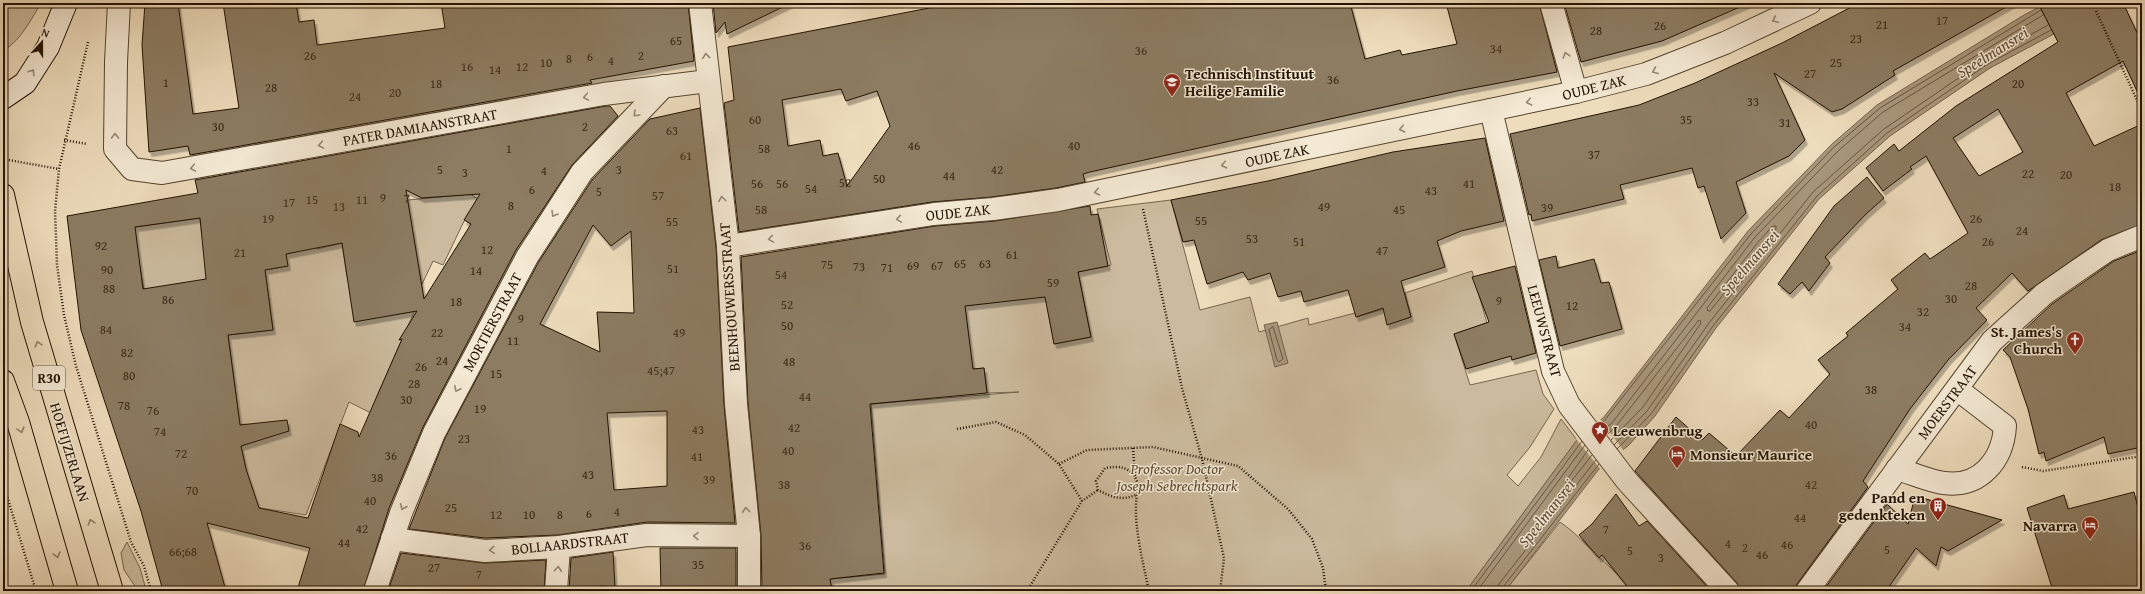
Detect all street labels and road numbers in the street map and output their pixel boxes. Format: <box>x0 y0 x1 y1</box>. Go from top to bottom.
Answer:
street label: OUDE ZAK <box>1560 69 1628 105</box>
street label: PATER DAMIAANSTRAAT <box>341 103 499 151</box>
street label: OUDE ZAK <box>1243 138 1311 172</box>
street label: OUDE ZAK <box>925 198 992 226</box>
street label: BEENHOUWERSSTRAAT <box>713 221 745 372</box>
street label: MORTIERSTRAAT <box>457 268 527 375</box>
street label: LEEUWSTRAAT <box>1523 282 1568 380</box>
street label: MOERSTRAAT <box>1912 360 1982 443</box>
road number: R30 <box>33 366 65 390</box>
street label: HOEFIJZERLAAN <box>45 400 95 504</box>
street label: BOLLAARDSTRAAT <box>510 526 631 560</box>

